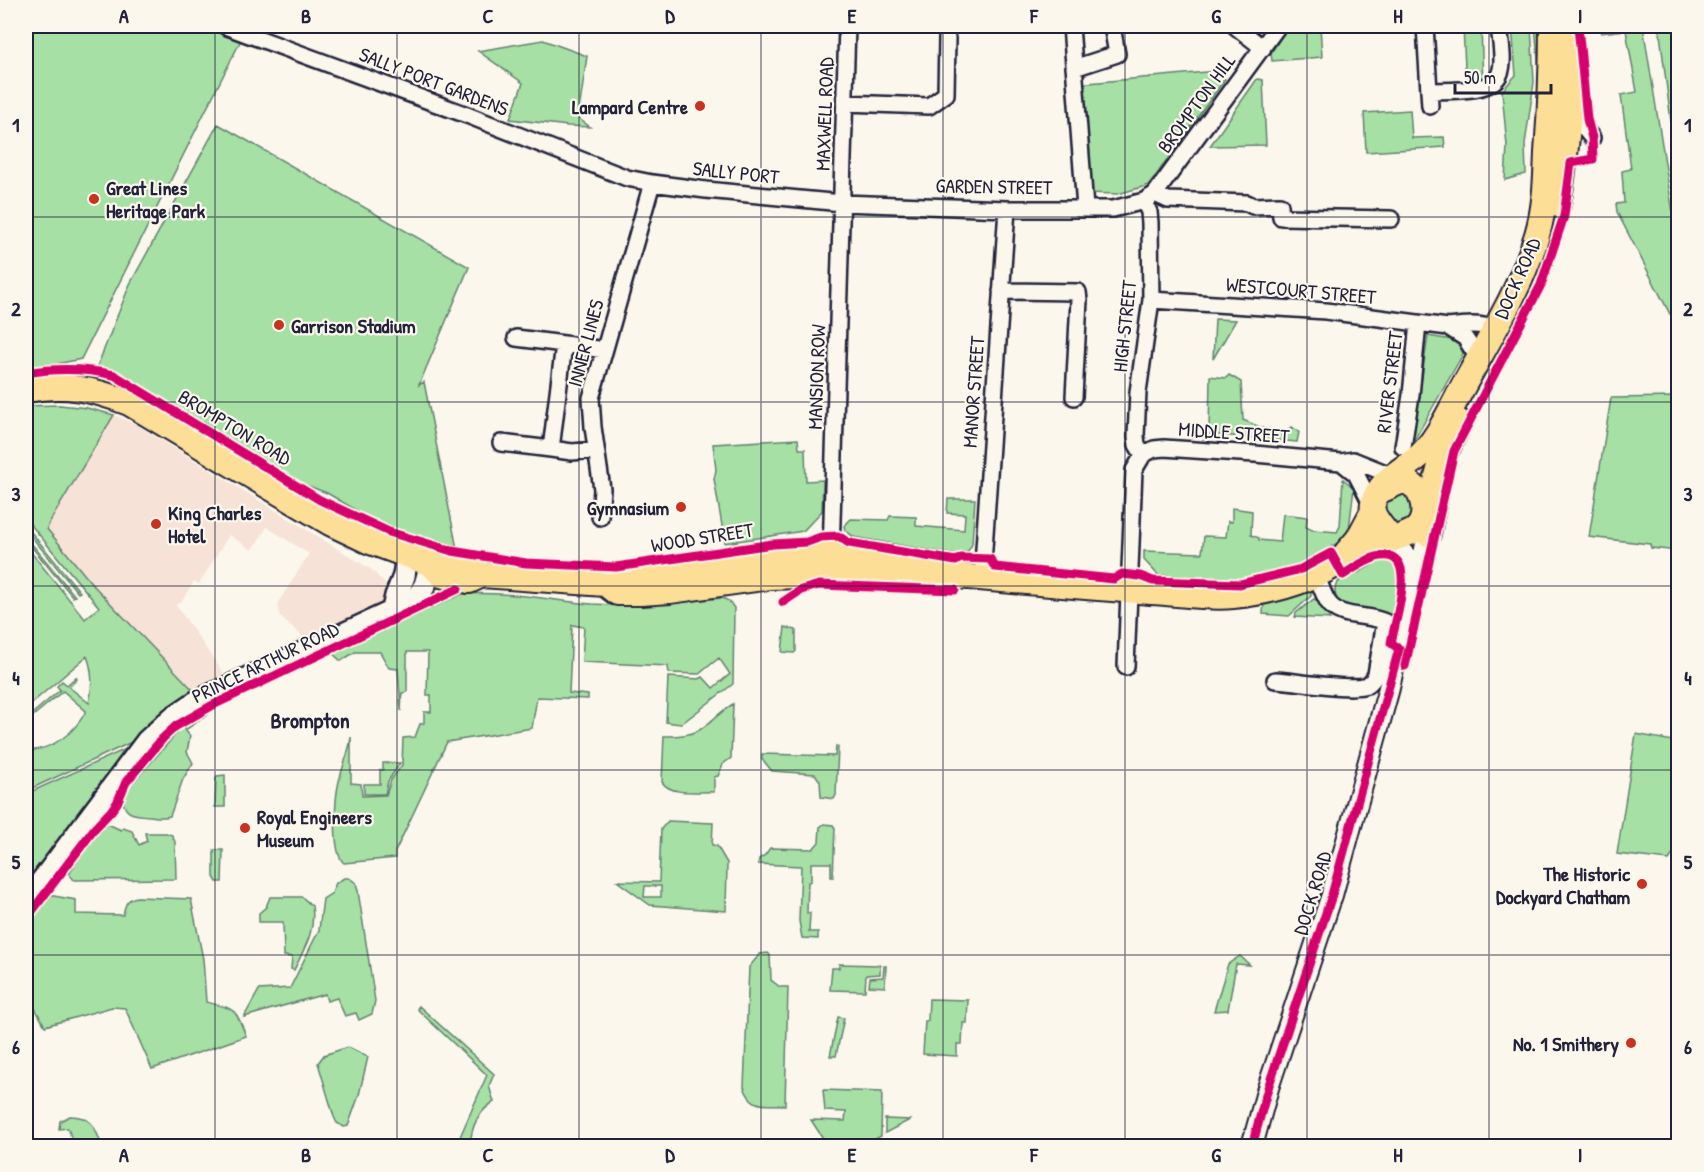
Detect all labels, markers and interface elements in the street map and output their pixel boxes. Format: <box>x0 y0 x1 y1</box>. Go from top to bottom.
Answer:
text: A <box>119 2 129 29</box>
text: B <box>301 2 311 29</box>
text: C <box>483 2 494 29</box>
text: D <box>665 2 675 29</box>
text: E <box>848 2 857 29</box>
text: F <box>1029 2 1039 29</box>
text: G <box>1211 2 1221 29</box>
text: H <box>1393 2 1403 29</box>
text: I <box>1578 2 1582 29</box>
street label: SALLY PORT GARDENS <box>356 40 512 122</box>
street label: BROMPTON HILL <box>1151 48 1241 158</box>
street label: MAXWELL ROAD <box>809 56 839 171</box>
scale bar <box>1455 57 1551 95</box>
text: 50 m <box>1464 65 1496 90</box>
place label: Lampard Centre <box>572 93 688 121</box>
marker: Lampard Centre <box>693 99 707 113</box>
text: 1 <box>12 111 20 138</box>
text: 1 <box>1684 111 1692 138</box>
street label: SALLY PORT <box>692 154 781 190</box>
street label: GARDEN STREET <box>935 171 1053 201</box>
place label: Great Lines Heritage Park <box>106 174 206 225</box>
marker: Great Lines Heritage Park <box>87 192 101 206</box>
street label: DOCK ROAD <box>1487 233 1547 323</box>
street label: WESTCOURT STREET <box>1225 270 1378 310</box>
street label: HIGH STREET <box>1106 278 1142 373</box>
text: 2 <box>11 295 21 322</box>
text: 2 <box>1683 295 1693 322</box>
street label: INNER LINES <box>560 296 610 390</box>
place label: Garrison Stadium <box>291 312 416 339</box>
marker: Garrison Stadium <box>272 318 286 332</box>
street label: MANSION ROW <box>801 323 831 430</box>
street label: RIVER STREET <box>1369 329 1409 434</box>
street label: MANOR STREET <box>956 335 990 449</box>
street label: BROMPTON ROAD <box>174 383 297 472</box>
street label: MIDDLE STREET <box>1178 415 1291 449</box>
text: 3 <box>12 480 21 507</box>
text: 3 <box>1684 480 1693 507</box>
place label: Gymnasium <box>587 494 669 522</box>
place label: King Charles Hotel <box>168 499 262 549</box>
marker: Gymnasium <box>674 500 688 514</box>
street label: WOOD STREET <box>649 515 756 558</box>
marker: King Charles Hotel <box>149 517 163 531</box>
street label: PRINCE ARTHUR ROAD <box>187 615 343 709</box>
text: 4 <box>12 664 20 691</box>
text: 4 <box>1684 664 1692 691</box>
district label: Brompton <box>270 705 350 736</box>
place label: Royal Engineers Museum <box>257 803 372 853</box>
marker: Royal Engineers Museum <box>238 821 252 835</box>
street label: DOCK ROAD <box>1287 847 1338 938</box>
text: 5 <box>12 848 21 875</box>
text: 5 <box>1684 848 1693 875</box>
place label: The Historic Dockyard Chatham <box>1496 860 1631 911</box>
marker: The Historic Dockyard Chatham <box>1635 877 1649 891</box>
place label: No. 1 Smithery <box>1513 1030 1620 1058</box>
text: 6 <box>12 1033 20 1060</box>
text: 6 <box>1684 1033 1692 1060</box>
marker: No. 1 Smithery <box>1624 1036 1638 1050</box>
text: A <box>119 1141 129 1168</box>
text: B <box>301 1141 311 1168</box>
text: C <box>483 1141 494 1168</box>
text: D <box>665 1141 675 1168</box>
text: E <box>848 1141 857 1168</box>
text: F <box>1029 1141 1039 1168</box>
text: G <box>1211 1141 1221 1168</box>
text: H <box>1393 1141 1403 1168</box>
text: I <box>1578 1141 1582 1168</box>

